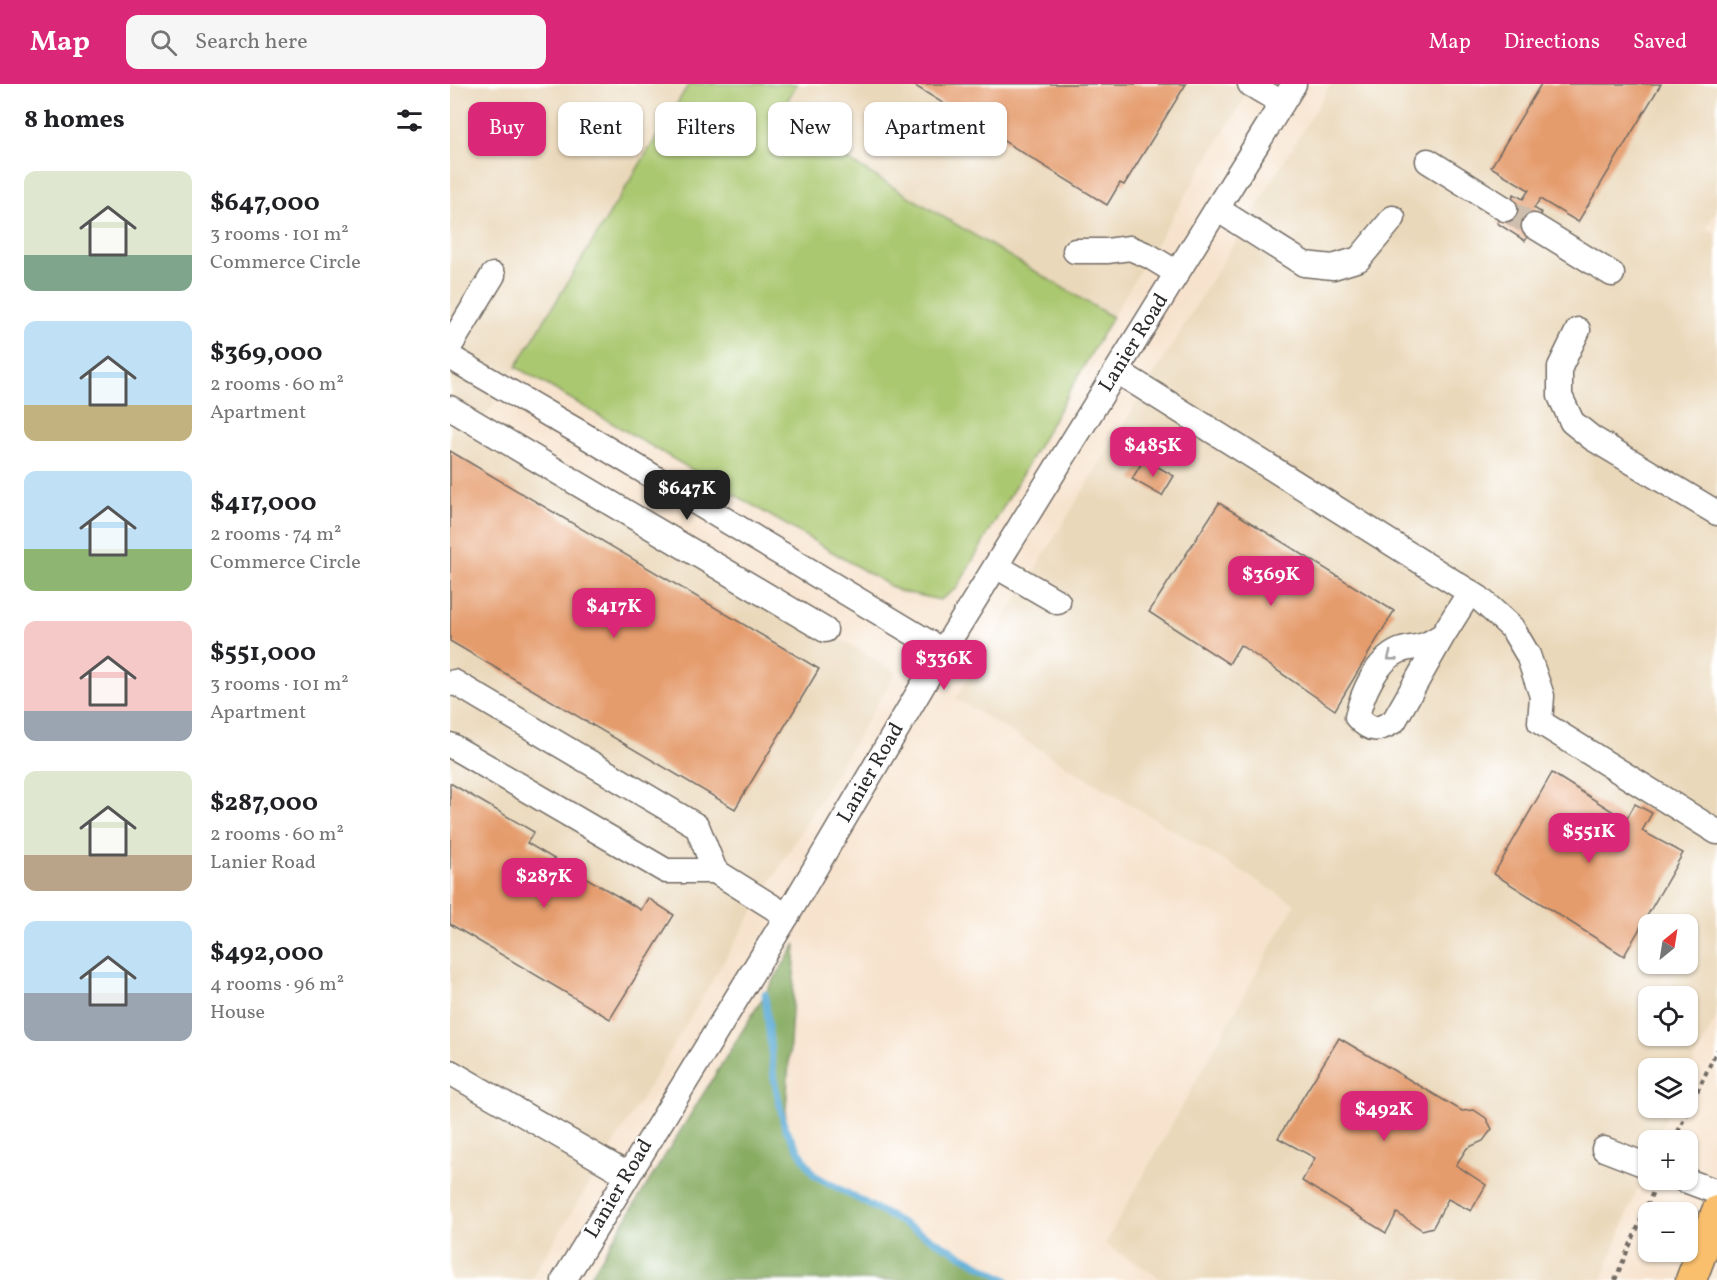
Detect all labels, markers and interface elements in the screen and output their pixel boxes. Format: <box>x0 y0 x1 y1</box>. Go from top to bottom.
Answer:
search box <box>126 15 546 69</box>
text: Map <box>30 23 90 62</box>
icon: search <box>147 26 180 59</box>
text: Search here <box>195 27 308 58</box>
text: Map <box>1429 28 1471 57</box>
text: Directions <box>1504 28 1600 57</box>
text: Saved <box>1633 28 1687 57</box>
text: 8 homes <box>24 102 125 138</box>
chip: Buy <box>468 102 546 156</box>
chip: Rent <box>558 102 643 156</box>
chip: Filters <box>655 102 756 156</box>
chip: New <box>768 102 852 156</box>
chip: Apartment <box>864 102 1007 156</box>
icon: filters <box>393 104 426 137</box>
text: $647,000 <box>210 185 320 221</box>
icon: home <box>72 195 144 267</box>
text: 3 rooms · 101 m² <box>210 221 349 249</box>
text: Commerce Circle <box>210 249 361 277</box>
street label: Lanier Road <box>1092 288 1176 398</box>
text: $369,000 <box>210 335 322 371</box>
icon: home <box>72 345 144 417</box>
text: 2 rooms · 60 m² <box>210 371 344 399</box>
text: Apartment <box>210 399 306 427</box>
pin: $485K <box>1111 427 1195 478</box>
text: $485K <box>1124 432 1182 460</box>
pin: $647K <box>645 470 729 521</box>
text: $647K <box>658 475 716 503</box>
text: $417,000 <box>210 485 317 521</box>
icon: home <box>72 495 144 567</box>
text: 2 rooms · 74 m² <box>210 521 341 549</box>
text: Commerce Circle <box>210 549 361 577</box>
pin: $369K <box>1229 556 1313 607</box>
text: $369K <box>1242 561 1300 589</box>
pin: $417K <box>572 588 656 639</box>
text: $417K <box>586 593 642 621</box>
text: $551,000 <box>210 635 316 671</box>
pin: $336K <box>902 640 986 691</box>
icon: home <box>72 645 144 717</box>
text: $336K <box>916 645 972 673</box>
one-way arrow <box>1386 650 1397 661</box>
text: 3 rooms · 101 m² <box>210 671 349 699</box>
text: Apartment <box>210 699 306 727</box>
street label: Lanier Road <box>831 717 911 829</box>
text: $287,000 <box>210 785 318 821</box>
icon: home <box>72 795 144 867</box>
pin: $551K <box>1547 813 1631 864</box>
text: $551K <box>1563 818 1615 846</box>
text: 2 rooms · 60 m² <box>210 821 344 849</box>
text: Lanier Road <box>210 849 316 877</box>
pin: $287K <box>502 858 586 909</box>
text: $287K <box>516 863 572 891</box>
north arrow <box>1638 914 1698 974</box>
map controls <box>1638 914 1698 1262</box>
text: $492,000 <box>210 935 324 971</box>
icon: home <box>72 945 144 1017</box>
text: 4 rooms · 96 m² <box>210 971 344 999</box>
button: locate <box>1638 986 1698 1046</box>
text: House <box>210 999 265 1027</box>
button: layers <box>1638 1058 1698 1118</box>
pin: $492K <box>1342 1091 1426 1142</box>
text: $492K <box>1355 1096 1413 1124</box>
button: + <box>1638 1130 1698 1190</box>
street label: Lanier Road <box>578 1134 660 1244</box>
button: − <box>1638 1202 1698 1262</box>

